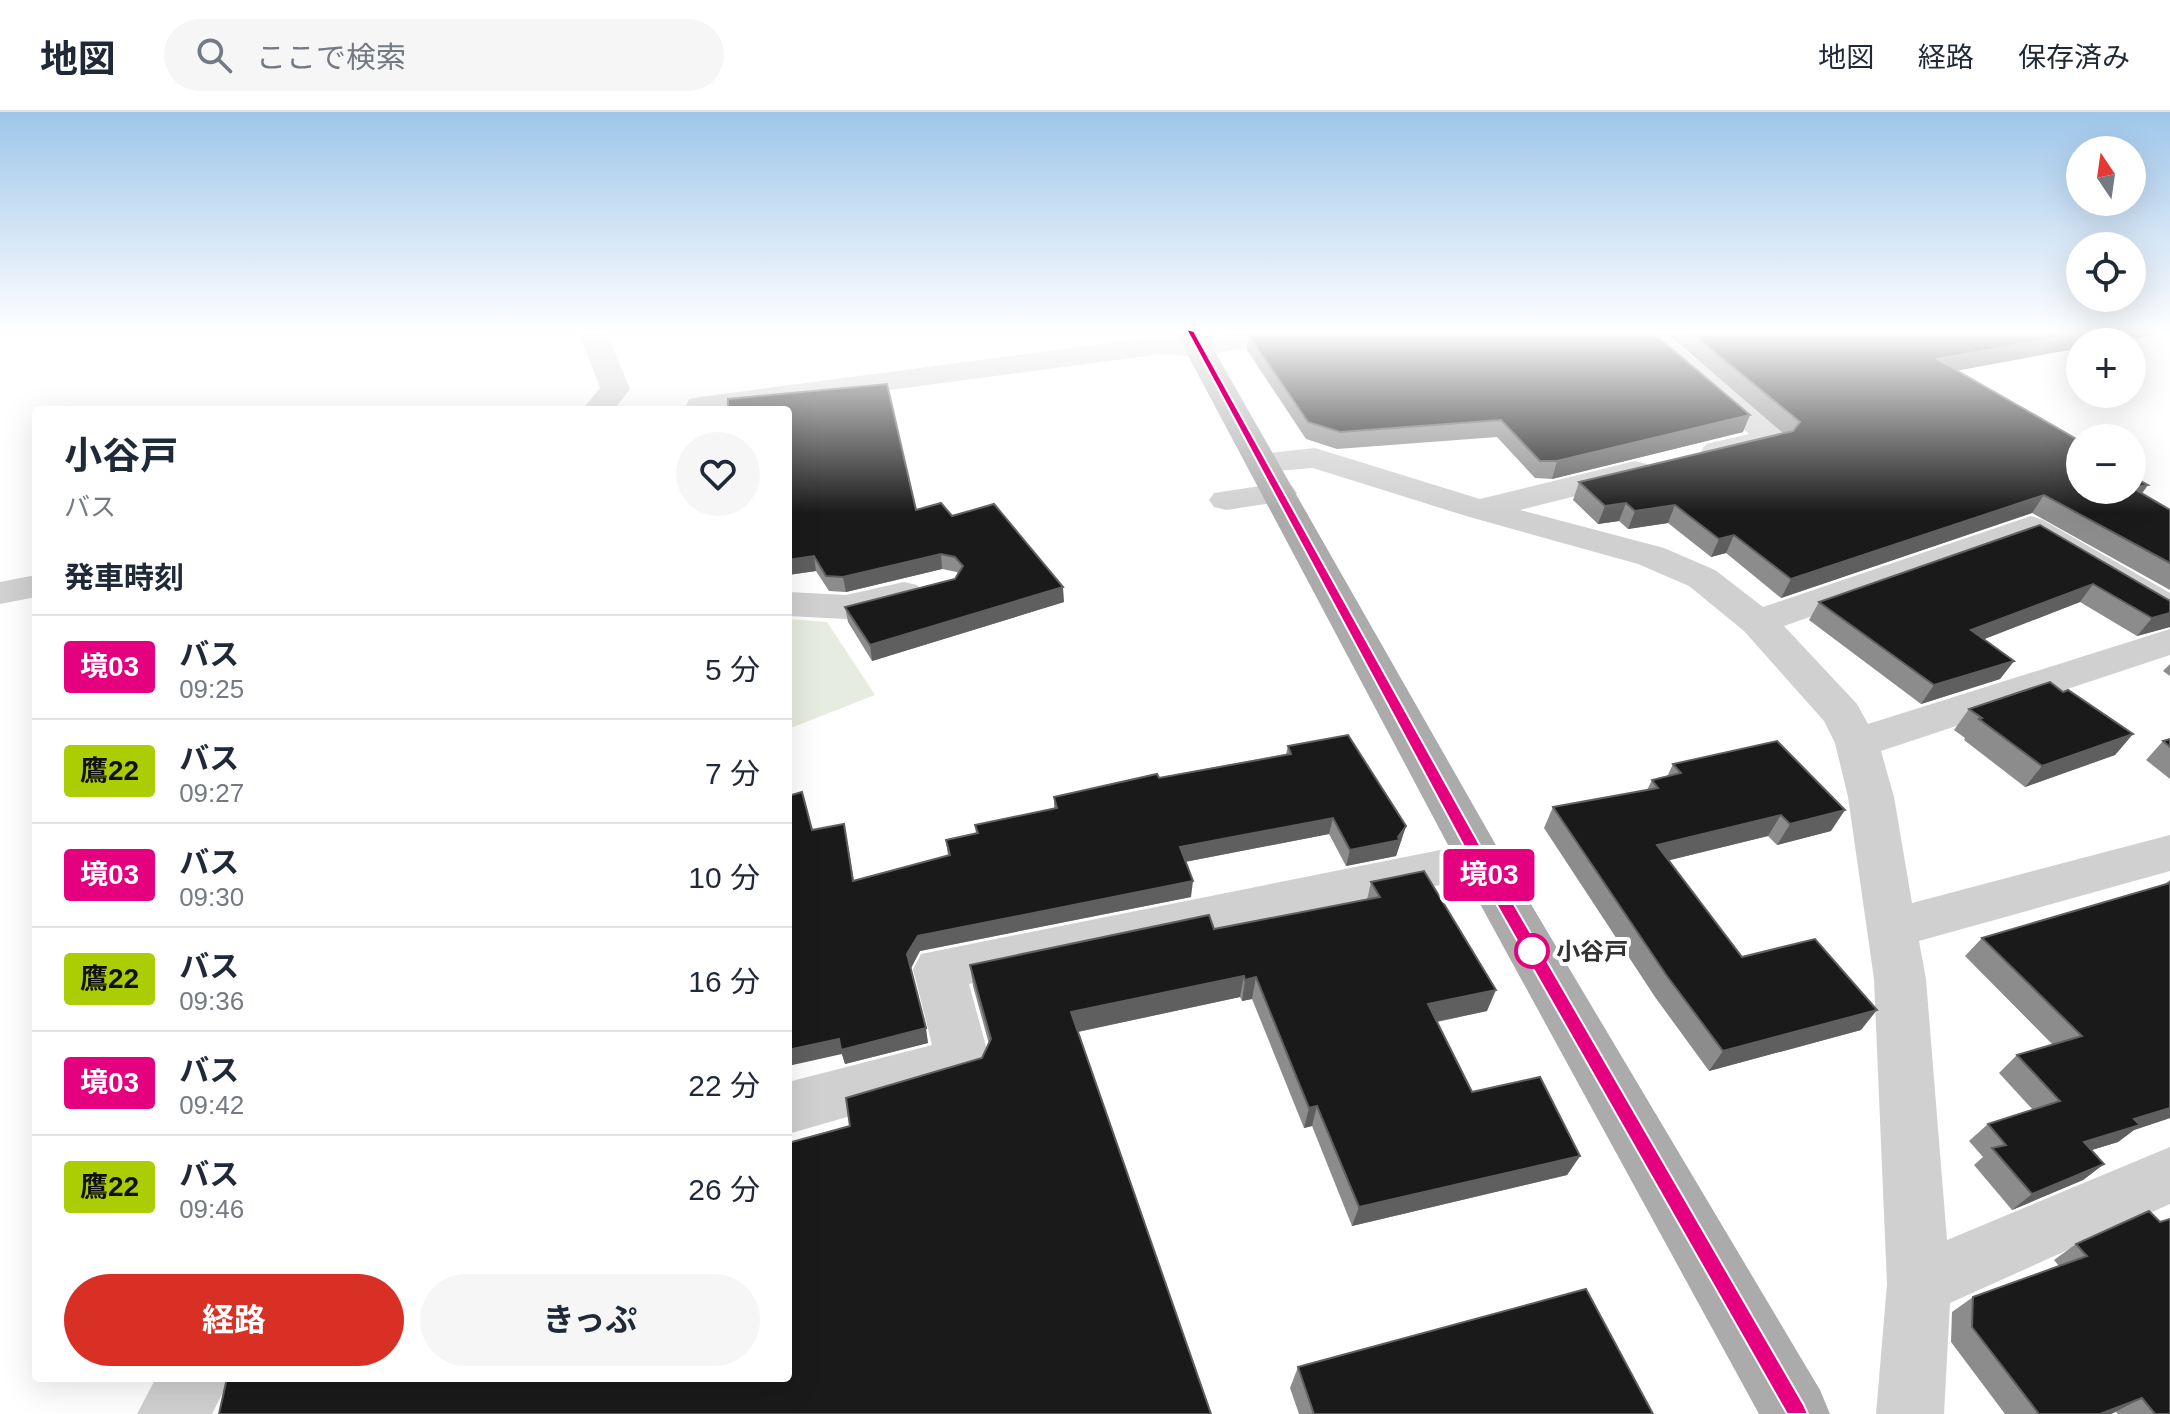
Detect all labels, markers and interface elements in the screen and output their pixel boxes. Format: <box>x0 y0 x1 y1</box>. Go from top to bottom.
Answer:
search box <box>164 19 724 91</box>
icon: search <box>192 33 236 77</box>
text: 地図 <box>40 38 116 80</box>
text: ここで検索 <box>256 41 406 74</box>
text: 地図 <box>1818 42 1874 73</box>
text: 経路 <box>1918 42 1974 73</box>
text: 保存済み <box>2018 42 2130 73</box>
north arrow <box>2066 136 2146 216</box>
map controls <box>2066 136 2146 504</box>
button: locate <box>2066 232 2146 312</box>
button: + <box>2066 328 2146 408</box>
button: − <box>2066 424 2146 504</box>
button: heart <box>676 432 760 516</box>
text: 小谷戸 <box>64 435 178 477</box>
text: バス <box>64 492 116 522</box>
text: 発車時刻 <box>64 561 184 594</box>
text: バス <box>179 638 239 671</box>
text: 境03 <box>80 651 139 682</box>
text: 5 分 <box>705 653 760 686</box>
text: 09:25 <box>179 674 244 704</box>
text: バス <box>179 742 239 775</box>
text: 鷹22 <box>80 755 139 786</box>
text: 7 分 <box>705 757 760 790</box>
text: 09:27 <box>179 778 244 808</box>
text: バス <box>179 846 239 879</box>
line badge: 境03 <box>1443 849 1535 901</box>
text: 境03 <box>80 859 139 890</box>
text: 境03 <box>1459 859 1519 890</box>
text: 10 分 <box>688 861 760 894</box>
text: 09:30 <box>179 882 244 912</box>
marker: 小谷戸 <box>1515 934 1549 968</box>
place label: 小谷戸 <box>1556 938 1628 965</box>
text: バス <box>179 950 239 983</box>
text: 鷹22 <box>80 963 139 994</box>
text: 16 分 <box>688 965 760 998</box>
text: 09:36 <box>179 986 244 1016</box>
text: バス <box>179 1054 239 1087</box>
text: 境03 <box>80 1067 139 1098</box>
text: 22 分 <box>688 1069 760 1102</box>
text: 09:42 <box>179 1090 244 1120</box>
text: バス <box>179 1158 239 1191</box>
text: 鷹22 <box>80 1171 139 1202</box>
text: 26 分 <box>688 1173 760 1206</box>
text: 09:46 <box>179 1194 244 1224</box>
button: 経路 <box>64 1274 404 1366</box>
button: きっぷ <box>420 1274 760 1366</box>

